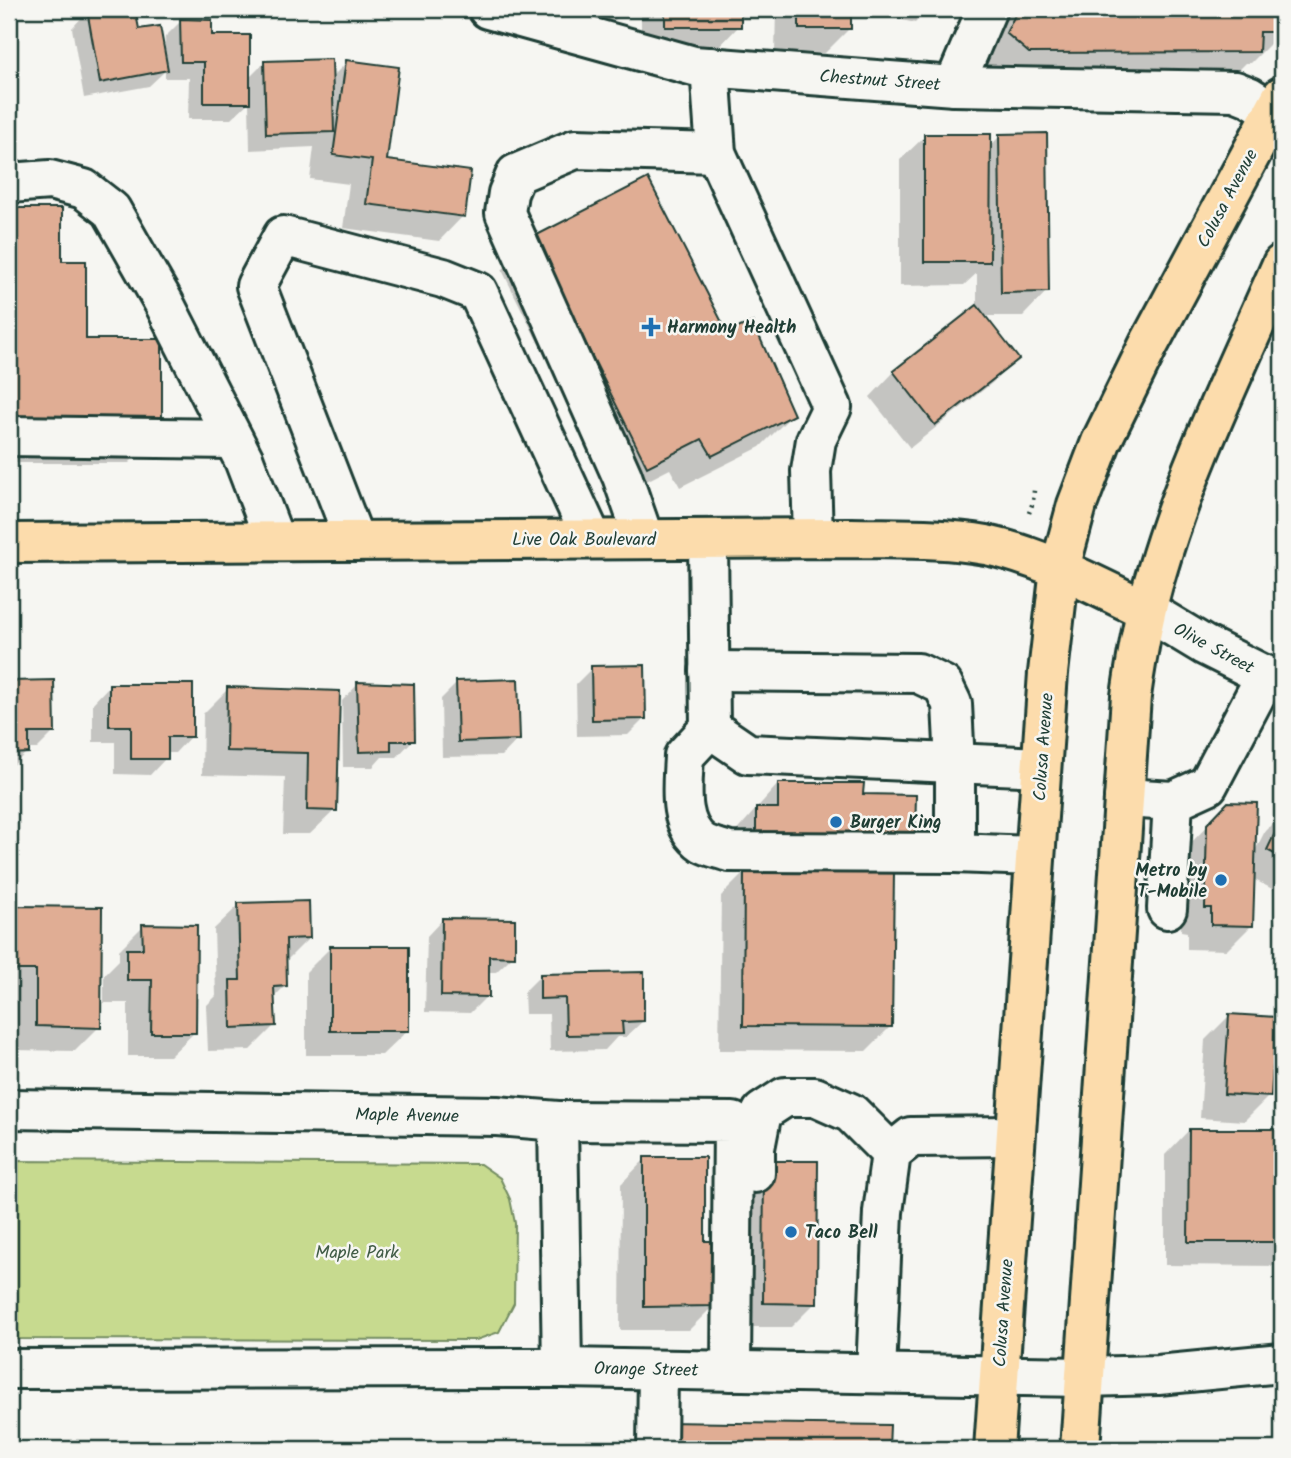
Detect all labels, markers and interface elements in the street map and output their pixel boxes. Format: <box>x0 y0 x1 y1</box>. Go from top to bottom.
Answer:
street label: Chestnut Street <box>818 63 942 100</box>
street label: Colusa Avenue <box>1190 144 1267 253</box>
place label: Harmony Health <box>667 314 796 343</box>
marker: Harmony Health <box>641 317 661 337</box>
street label: Live Oak Boulevard <box>512 526 657 555</box>
street label: Olive Street <box>1168 616 1260 683</box>
street label: Colusa Avenue <box>1026 692 1063 802</box>
place label: Burger King <box>850 809 942 838</box>
marker: Burger King <box>828 814 844 830</box>
place label: Metro by T-Mobile <box>1135 857 1208 907</box>
marker: Metro by T-Mobile <box>1213 872 1229 888</box>
street label: Maple Avenue <box>355 1101 459 1132</box>
place label: Taco Bell <box>805 1219 878 1248</box>
marker: Taco Bell <box>783 1224 799 1240</box>
park label: Maple Park <box>315 1239 399 1268</box>
street label: Colusa Avenue <box>986 1258 1023 1368</box>
street label: Orange Street <box>593 1355 700 1386</box>

